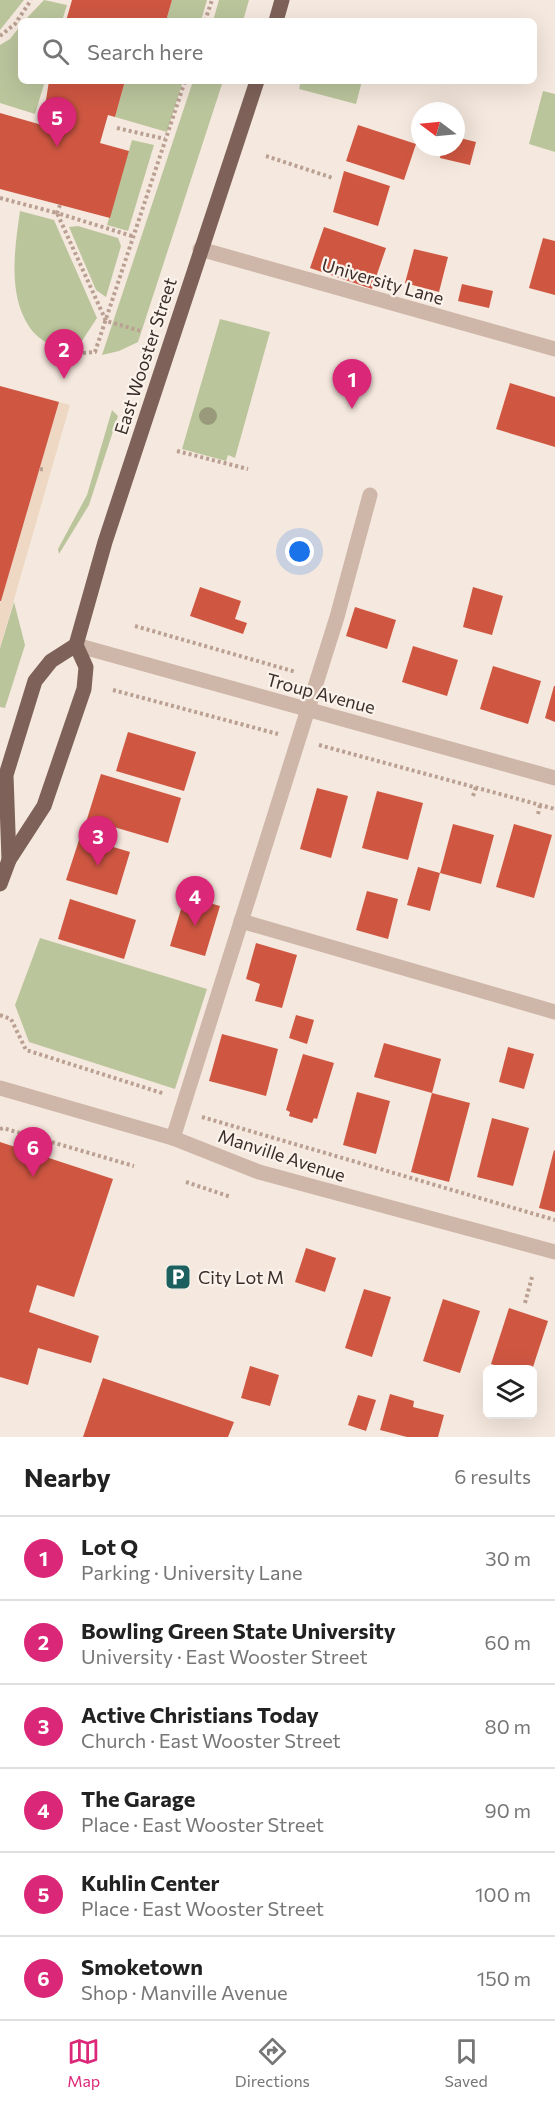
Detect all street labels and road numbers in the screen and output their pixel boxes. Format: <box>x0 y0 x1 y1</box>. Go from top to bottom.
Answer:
street label: University Lane <box>319 253 447 309</box>
street label: East Wooster Street <box>109 275 181 437</box>
street label: Troup Avenue <box>264 668 378 718</box>
street label: Manville Avenue <box>216 1124 348 1186</box>

